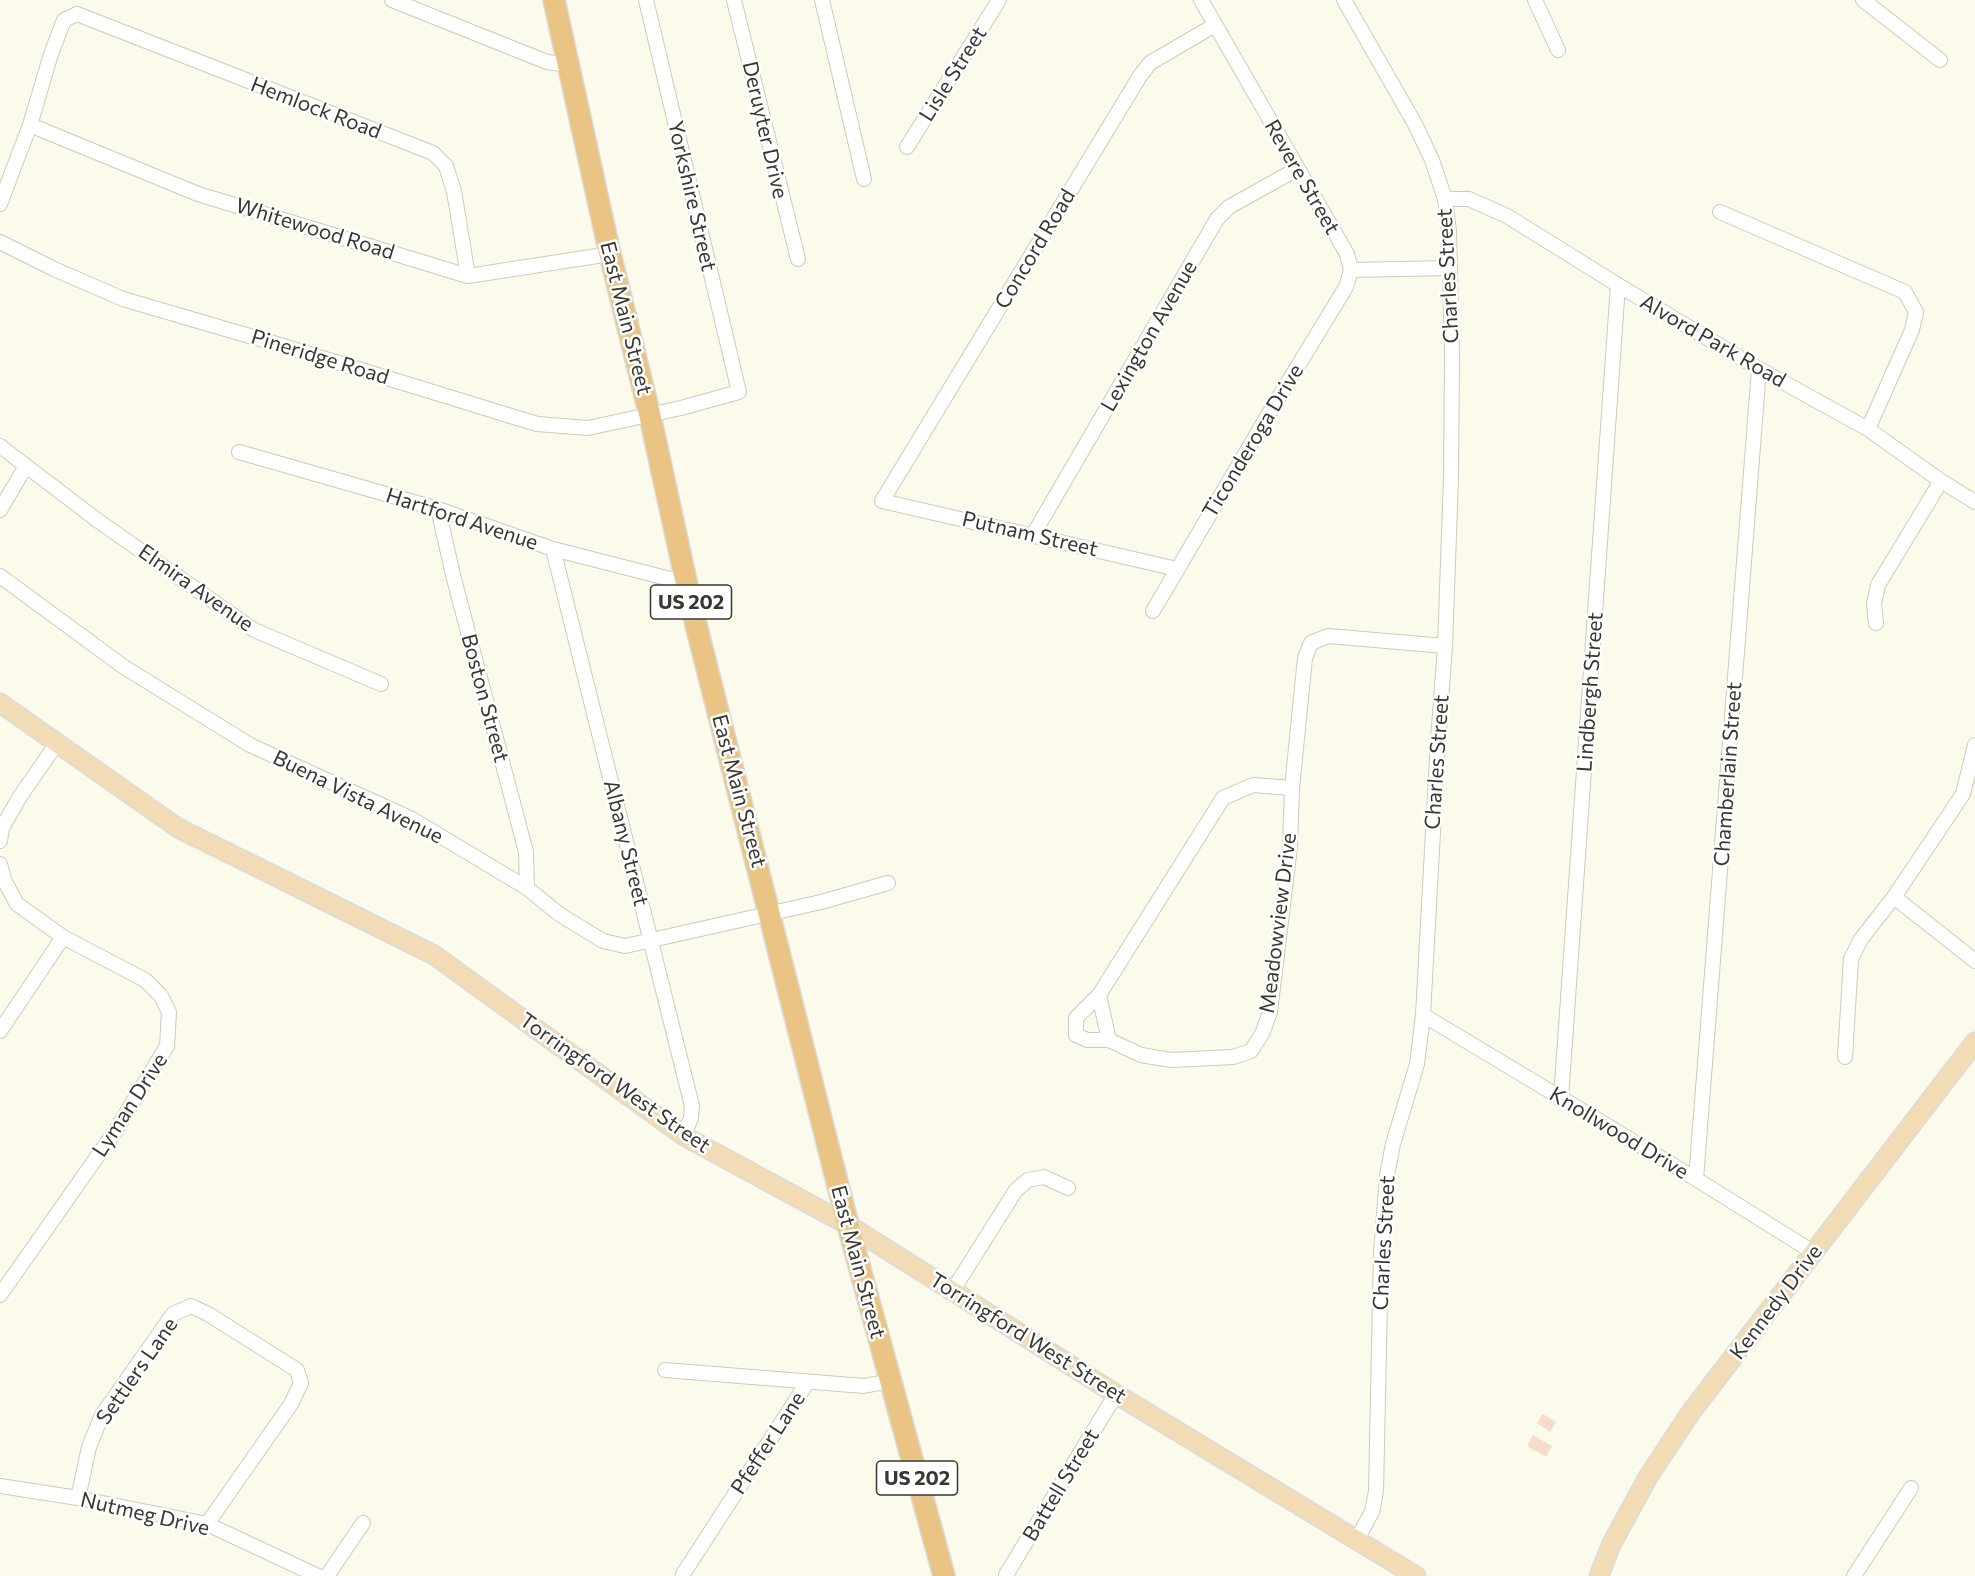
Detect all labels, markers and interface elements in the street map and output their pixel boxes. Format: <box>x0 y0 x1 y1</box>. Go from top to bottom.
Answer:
street label: Lisle Street <box>914 22 992 126</box>
street label: Deruyter Drive <box>737 59 793 201</box>
street label: Hemlock Road <box>247 72 385 144</box>
street label: Revere Street <box>1259 115 1345 239</box>
street label: Yorkshire Street <box>662 118 722 274</box>
street label: Concord Road <box>989 185 1081 313</box>
street label: Whitewood Road <box>232 193 398 265</box>
street label: Charles Street <box>1432 208 1464 344</box>
street label: East Main Street <box>595 239 657 397</box>
street label: Lexington Avenue <box>1096 256 1202 416</box>
street label: Alvord Park Road <box>1636 289 1790 393</box>
street label: Pineridge Road <box>248 324 392 390</box>
street label: Ticonderoga Drive <box>1197 360 1309 522</box>
street label: Hartford Avenue <box>383 483 541 555</box>
street label: Putnam Street <box>960 506 1100 562</box>
street label: Elmira Avenue <box>134 539 258 637</box>
road number: US 202 <box>650 585 732 619</box>
street label: Lindbergh Street <box>1572 611 1608 773</box>
street label: Boston Street <box>456 631 514 765</box>
street label: Chamberlain Street <box>1709 681 1747 867</box>
street label: Charles Street <box>1420 694 1454 830</box>
street label: East Main Street <box>706 712 772 870</box>
street label: Buena Vista Avenue <box>269 745 447 849</box>
street label: Albany Street <box>598 777 654 909</box>
street label: Meadowview Drive <box>1254 831 1302 1015</box>
street label: Torringford West Street <box>515 1008 715 1158</box>
street label: Lyman Drive <box>87 1048 173 1162</box>
street label: Knollwood Drive <box>1545 1082 1693 1184</box>
street label: Charles Street <box>1368 1175 1400 1311</box>
street label: East Main Street <box>825 1183 891 1341</box>
street label: Kennedy Drive <box>1725 1240 1827 1364</box>
street label: Torringford West Street <box>925 1267 1131 1409</box>
street label: Settlers Lane <box>91 1313 183 1429</box>
street label: Pfeffer Lane <box>726 1387 810 1499</box>
street label: Battell Street <box>1018 1424 1104 1546</box>
road number: US 202 <box>876 1461 958 1495</box>
street label: Nutmeg Drive <box>78 1487 212 1541</box>

